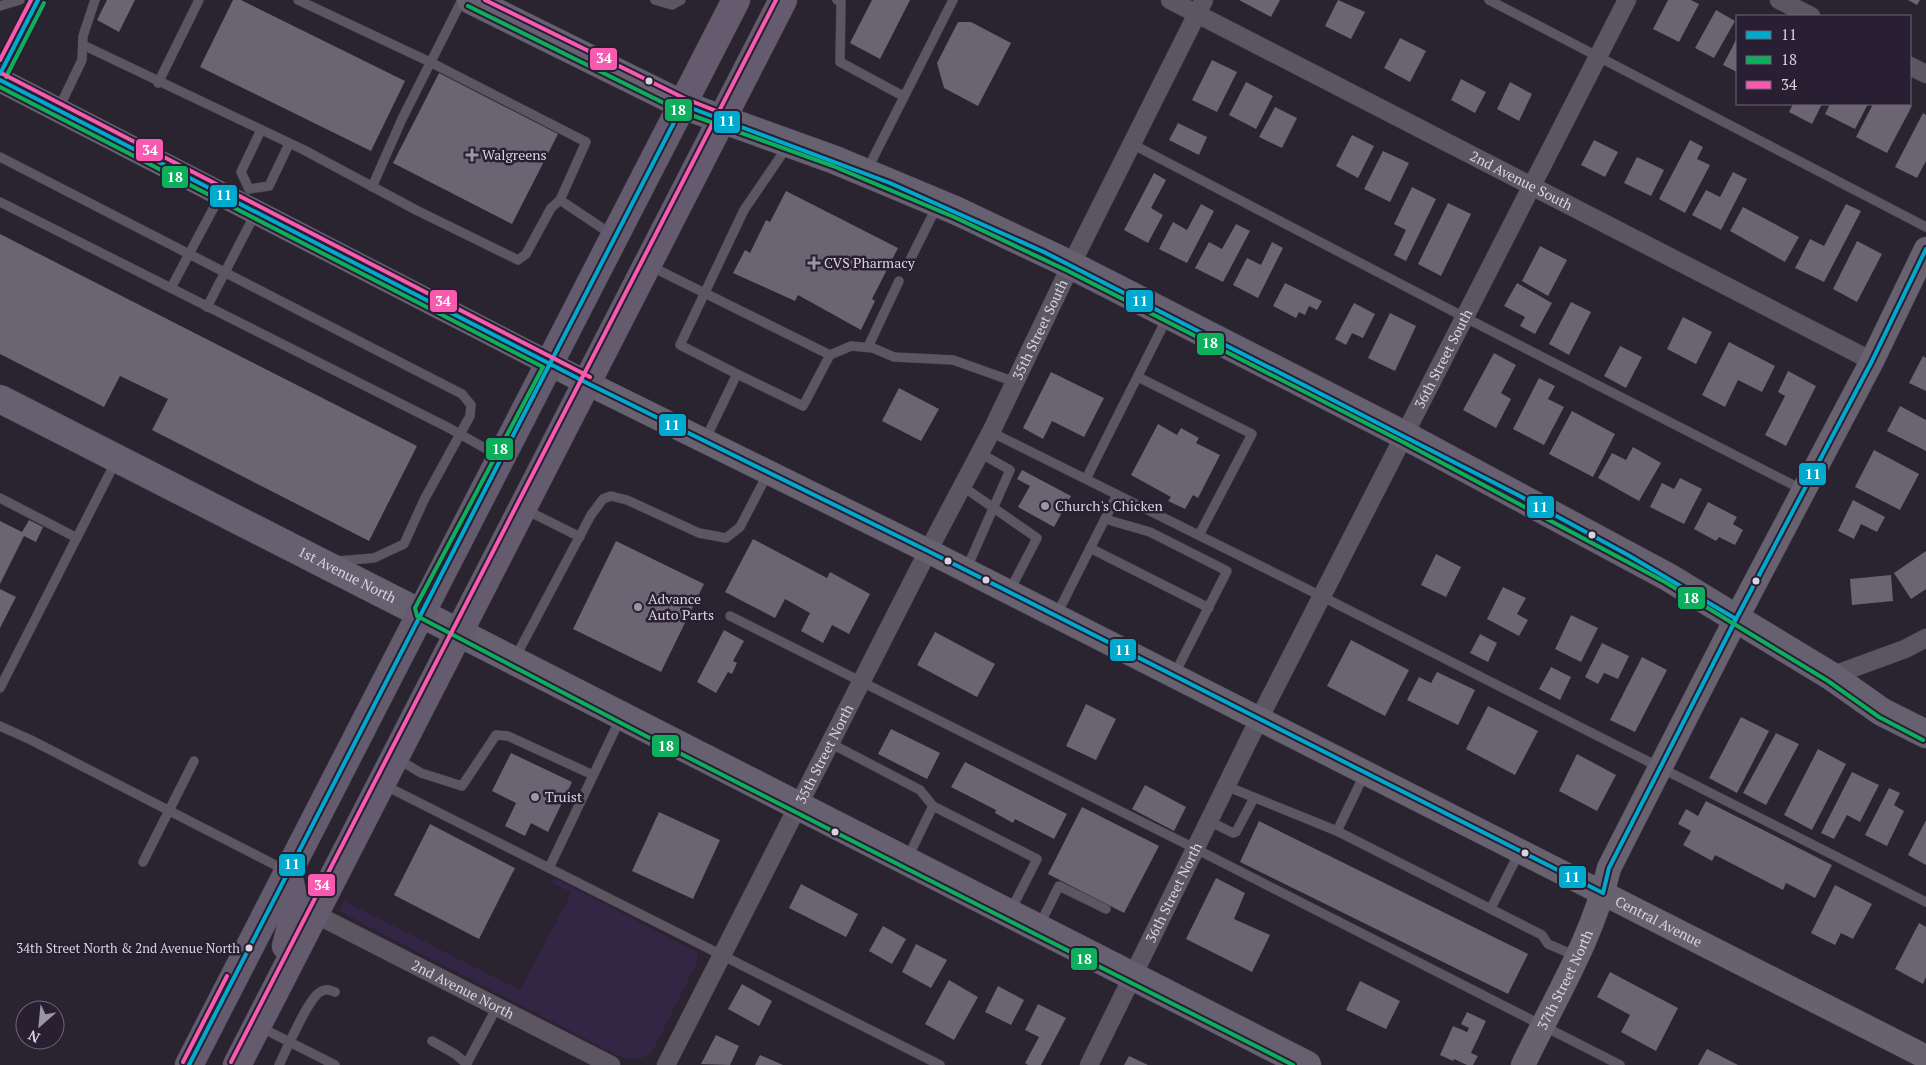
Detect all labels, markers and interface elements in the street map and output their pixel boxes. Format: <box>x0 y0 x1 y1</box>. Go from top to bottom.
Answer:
legend <box>1736 15 1911 105</box>
text: 11 <box>1781 24 1797 44</box>
line badge: 34 <box>589 47 618 71</box>
text: 34 <box>596 48 612 67</box>
text: 18 <box>1781 49 1797 69</box>
text: 34 <box>1781 74 1797 94</box>
unlabelled marker <box>644 76 654 86</box>
line badge: 18 <box>664 98 693 122</box>
text: 18 <box>670 100 686 119</box>
line badge: 11 <box>713 110 741 134</box>
text: 11 <box>719 111 735 130</box>
line badge: 34 <box>135 138 164 162</box>
text: 34 <box>142 140 158 159</box>
place label: Walgreens <box>482 145 547 164</box>
street label: 2nd Avenue South <box>1467 146 1576 214</box>
marker: Walgreens <box>466 149 478 161</box>
line badge: 18 <box>161 165 189 189</box>
text: 18 <box>167 167 183 186</box>
line badge: 11 <box>209 184 238 208</box>
text: 11 <box>216 185 232 204</box>
place label: CVS Pharmacy <box>824 253 916 272</box>
marker: CVS Pharmacy <box>808 257 820 269</box>
street label: 35th Street South <box>1007 276 1072 383</box>
line badge: 34 <box>429 289 458 313</box>
line badge: 11 <box>1125 289 1154 313</box>
text: 34 <box>435 291 451 310</box>
text: 11 <box>1132 291 1148 310</box>
street label: 36th Street South <box>1409 306 1476 412</box>
line badge: 18 <box>1196 332 1225 356</box>
text: 18 <box>1202 333 1218 352</box>
line badge: 11 <box>658 413 687 437</box>
text: 11 <box>664 415 680 434</box>
line badge: 18 <box>485 437 514 461</box>
text: 18 <box>492 439 508 458</box>
line badge: 11 <box>1798 462 1827 486</box>
text: 11 <box>1805 464 1821 483</box>
line badge: 11 <box>1526 495 1555 519</box>
place label: Church's Chicken <box>1055 496 1164 515</box>
text: 11 <box>1532 497 1548 516</box>
marker: Church's Chicken <box>1039 500 1051 512</box>
unlabelled marker <box>1587 530 1597 540</box>
street label: 1st Avenue North <box>295 541 400 607</box>
unlabelled marker <box>943 556 953 566</box>
unlabelled marker <box>981 575 991 585</box>
unlabelled marker <box>1751 576 1761 586</box>
line badge: 18 <box>1677 586 1706 610</box>
text: 18 <box>1683 588 1699 607</box>
place label: Advance Auto Parts <box>648 589 714 624</box>
marker: Advance Auto Parts <box>632 601 644 613</box>
line badge: 11 <box>1109 638 1137 662</box>
text: 11 <box>1115 640 1131 659</box>
street label: 35th Street North <box>791 701 857 807</box>
line badge: 18 <box>651 734 680 758</box>
text: 18 <box>658 736 674 755</box>
place label: Truist <box>545 787 583 806</box>
marker: Truist <box>529 791 541 803</box>
unlabelled marker <box>830 827 840 837</box>
street label: 36th Street North <box>1141 839 1206 946</box>
unlabelled marker <box>1520 848 1530 858</box>
line badge: 11 <box>278 853 306 877</box>
text: 11 <box>284 854 300 873</box>
line badge: 11 <box>1558 865 1587 889</box>
text: 11 <box>1564 867 1580 886</box>
line badge: 34 <box>307 873 336 897</box>
text: 34 <box>314 875 330 894</box>
street label: Central Avenue <box>1612 891 1706 951</box>
street label: 37th Street North <box>1532 927 1597 1033</box>
place label: 34th Street North & 2nd Avenue North <box>16 939 240 957</box>
marker: 34th Street North & 2nd Avenue North <box>244 943 254 953</box>
line badge: 18 <box>1070 947 1098 971</box>
text: 18 <box>1076 949 1092 968</box>
street label: 2nd Avenue North <box>409 955 518 1023</box>
north arrow <box>15 1000 65 1050</box>
text: N <box>24 1026 43 1048</box>

